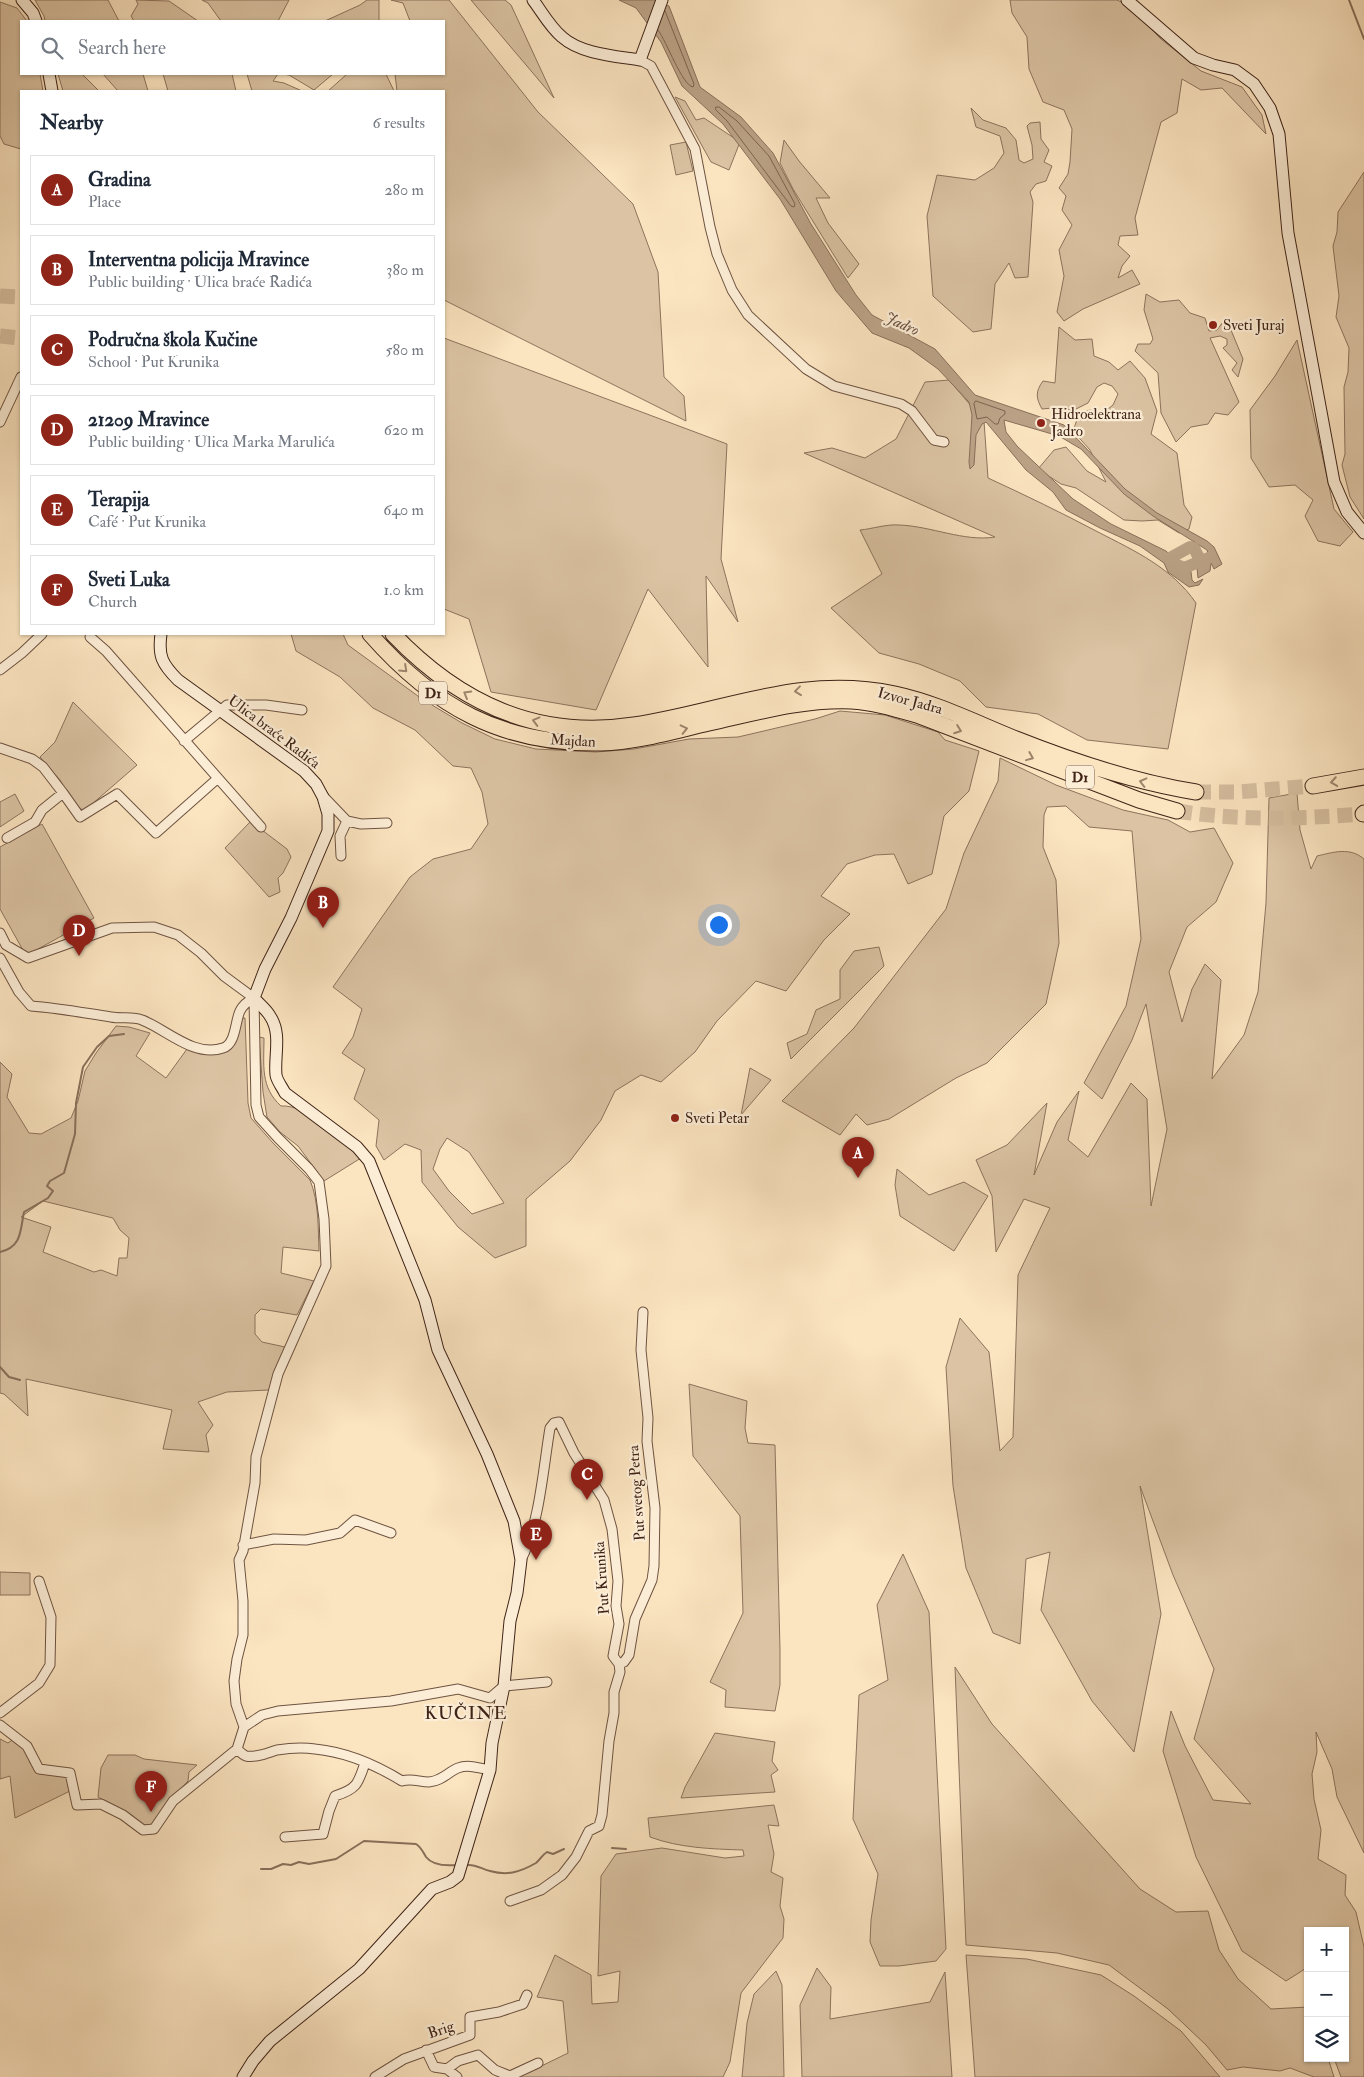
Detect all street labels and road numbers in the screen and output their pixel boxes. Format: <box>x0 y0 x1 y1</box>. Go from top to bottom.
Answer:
road number: D1 <box>419 681 447 704</box>
street label: Izvor Jadra <box>875 683 945 720</box>
street label: Ulica braće Radića <box>224 691 325 773</box>
street label: Majdan <box>550 730 596 752</box>
road number: D1 <box>1066 766 1094 789</box>
street label: Put svetog Petra <box>624 1444 650 1542</box>
street label: Put Krunika <box>590 1540 614 1615</box>
street label: Brig <box>425 2016 457 2043</box>

